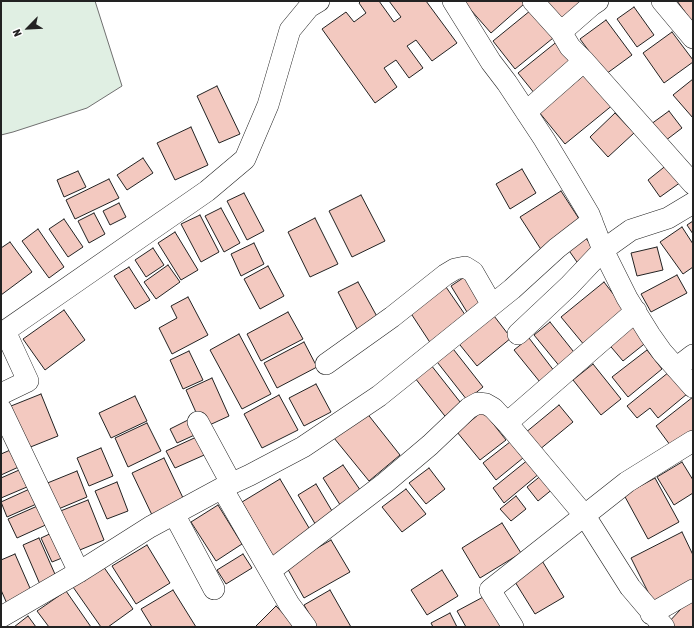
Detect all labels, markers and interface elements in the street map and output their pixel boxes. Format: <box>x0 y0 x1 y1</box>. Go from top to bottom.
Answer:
north arrow <box>8 8 48 48</box>
text: N <box>10 27 24 38</box>

